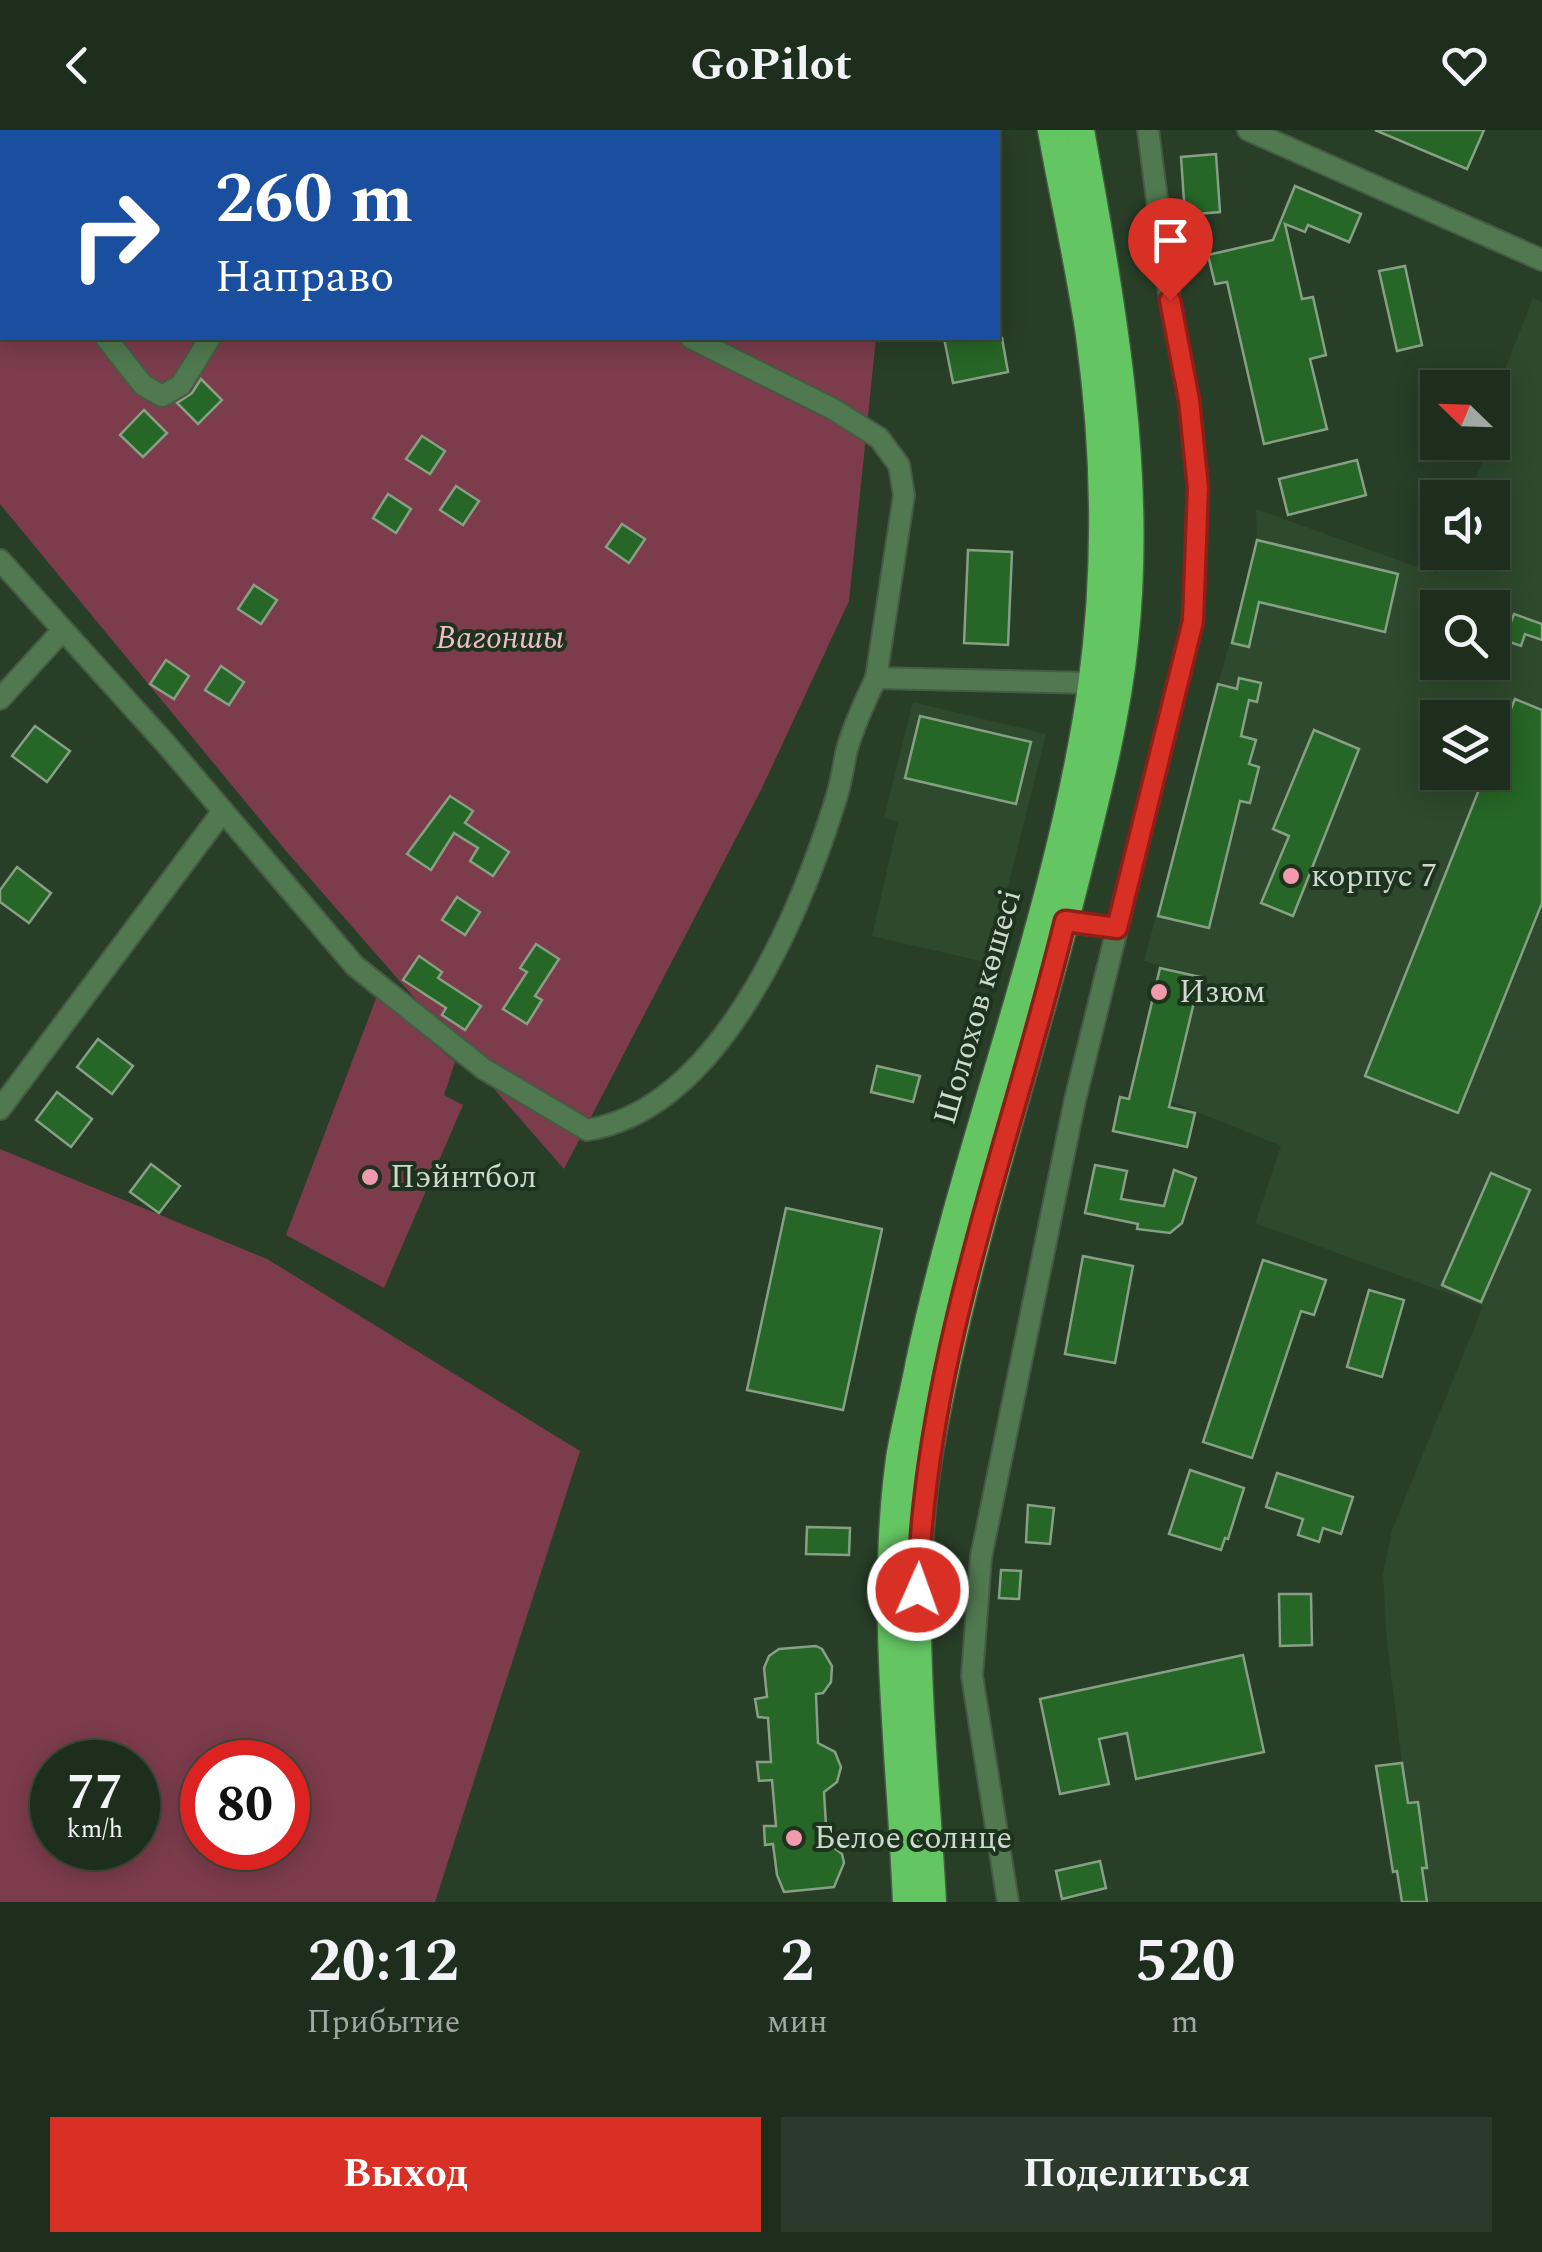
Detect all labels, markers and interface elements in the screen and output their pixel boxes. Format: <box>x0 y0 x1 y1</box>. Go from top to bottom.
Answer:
text: GoPilot <box>690 31 852 100</box>
icon: back <box>50 38 105 93</box>
icon: heart <box>1437 38 1492 93</box>
text: 260 m <box>215 147 413 253</box>
icon: right <box>50 170 180 300</box>
pin <box>1128 198 1213 301</box>
icon: arrive <box>1143 213 1198 268</box>
text: Направо <box>215 243 394 312</box>
north arrow <box>1420 370 1510 460</box>
map controls <box>1420 370 1510 790</box>
button: sound <box>1420 480 1510 570</box>
button: search <box>1420 590 1510 680</box>
park label: Вагоншы <box>436 614 564 663</box>
button: layers <box>1420 700 1510 790</box>
place label: корпус 7 <box>1311 852 1437 901</box>
marker: корпус 7 <box>1280 865 1302 887</box>
street label: Шолохов көшесі <box>921 883 1035 1131</box>
place label: Изюм <box>1179 968 1266 1017</box>
marker: Изюм <box>1148 981 1170 1003</box>
place label: Пэйнтбол <box>390 1153 537 1202</box>
marker: Пэйнтбол <box>359 1166 381 1188</box>
position arrow <box>866 1538 970 1642</box>
speed limit sign: 80 <box>180 1740 310 1870</box>
text: 77 <box>67 1755 123 1831</box>
text: km/h <box>67 1811 123 1849</box>
place label: Белое солнце <box>814 1814 1012 1863</box>
marker: Белое солнце <box>783 1827 805 1849</box>
text: 20:12 <box>308 1916 459 2008</box>
text: 2 <box>781 1916 814 2008</box>
text: 520 <box>1134 1916 1235 2008</box>
text: Прибытие <box>307 1998 460 2047</box>
text: мин <box>767 1998 828 2047</box>
text: m <box>1171 1998 1199 2047</box>
button: Выход <box>50 2117 761 2232</box>
button: Поделиться <box>781 2117 1492 2232</box>

